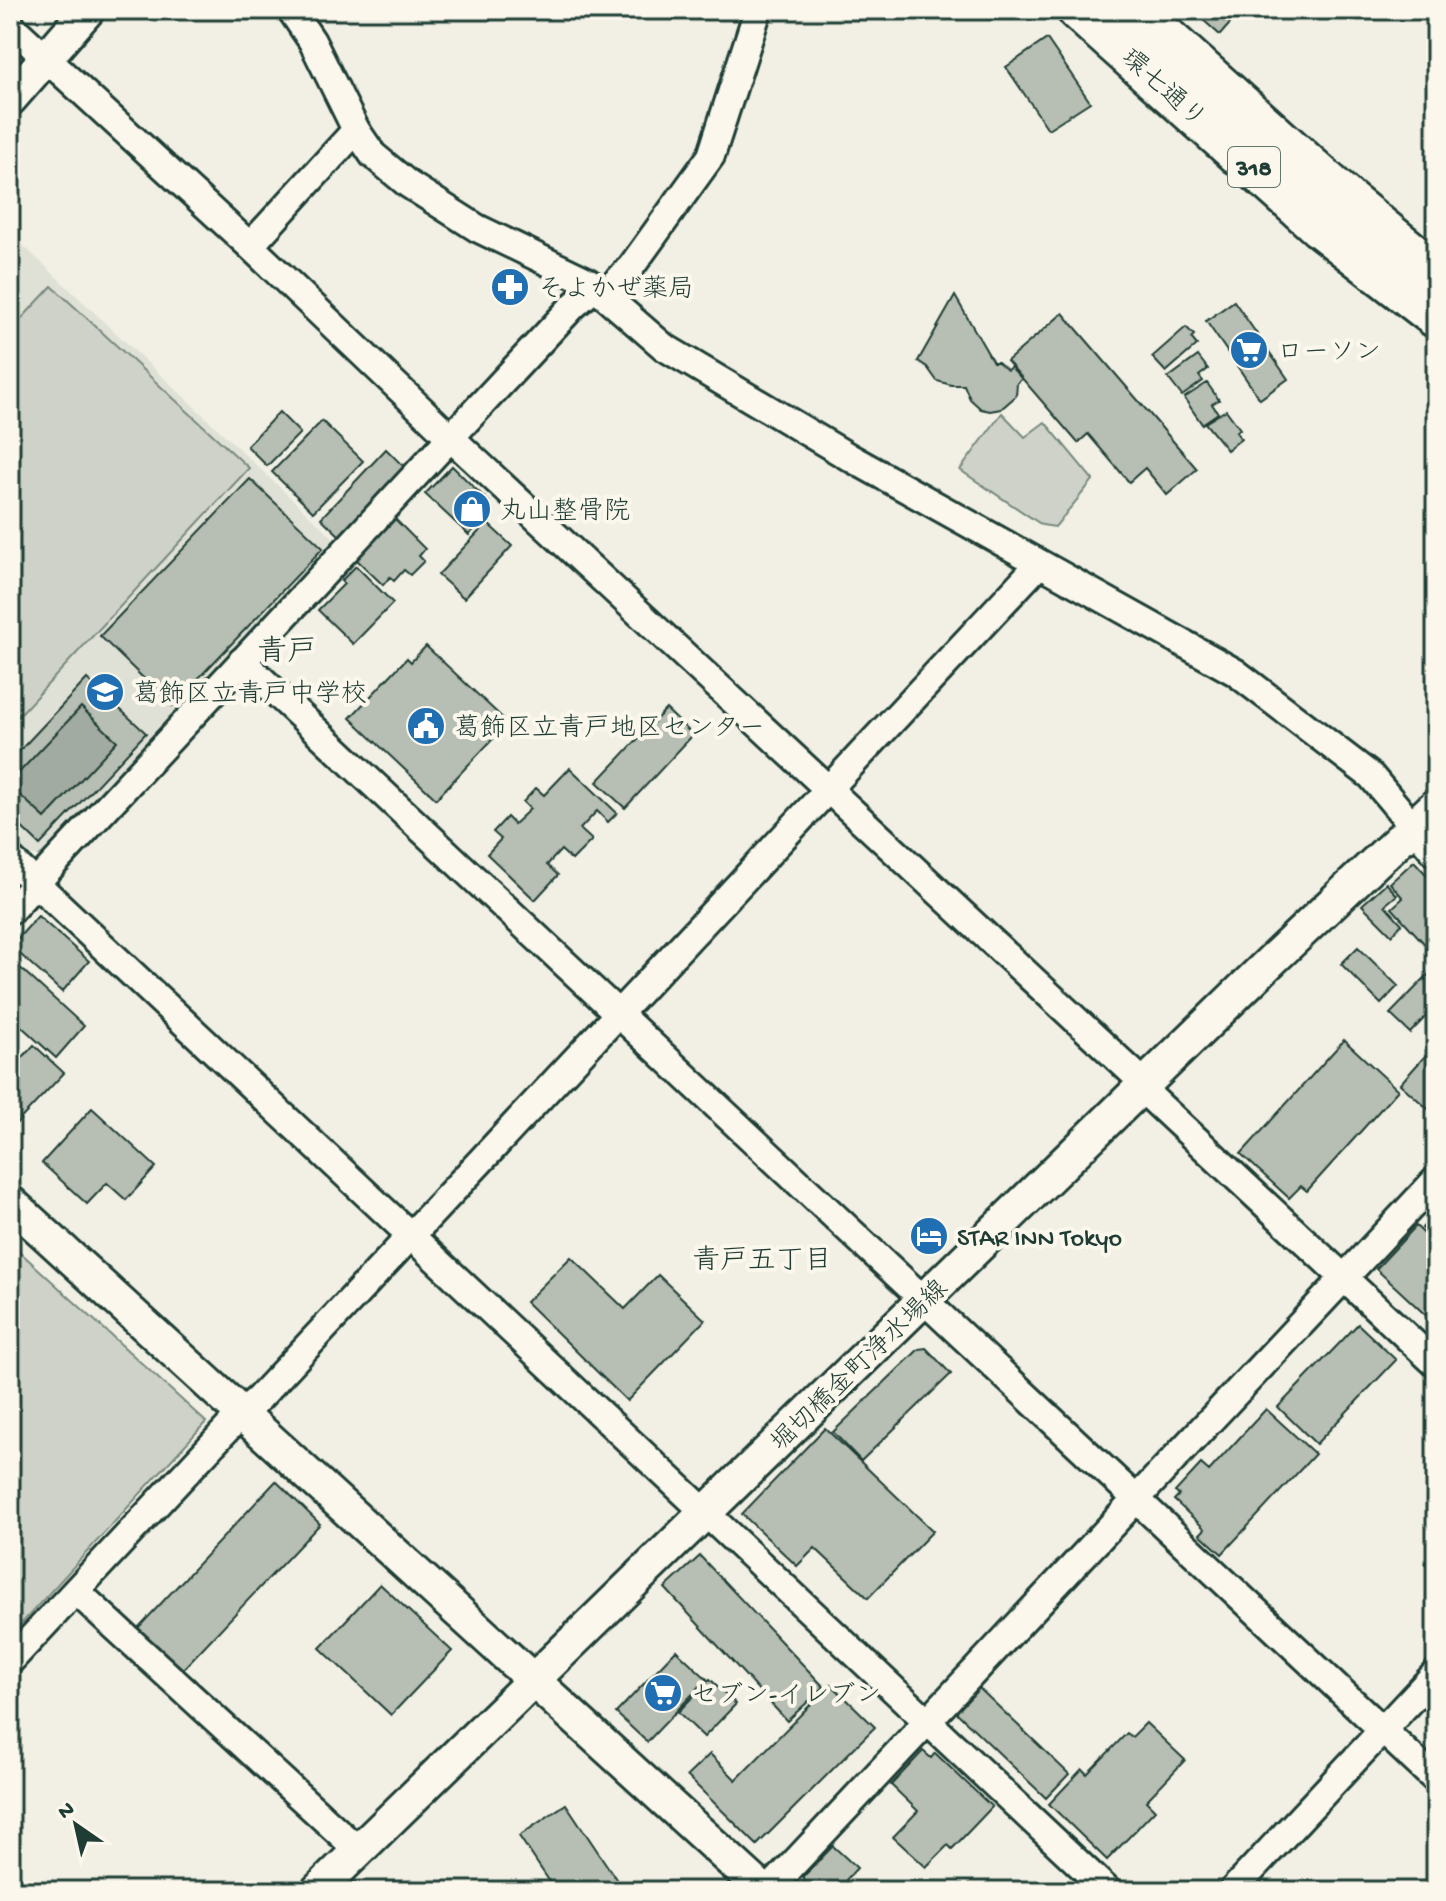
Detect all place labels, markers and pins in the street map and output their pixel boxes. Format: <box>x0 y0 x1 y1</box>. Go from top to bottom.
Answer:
pharmacy icon: そよかぜ薬局 <box>489 266 531 308</box>
place label: そよかぜ薬局 <box>538 275 694 307</box>
supermarket icon: ローソン <box>1228 329 1270 371</box>
place label: ローソン <box>1277 339 1381 370</box>
shop icon: 丸山整骨院 <box>451 488 493 530</box>
place label: 丸山整骨院 <box>500 497 630 529</box>
school or university icon: 葛飾区立青戸中学校 <box>84 671 126 713</box>
place label: 葛飾区立青戸中学校 <box>133 679 367 712</box>
public building icon: 葛飾区立青戸地区センター <box>405 705 447 747</box>
place label: 葛飾区立青戸地区センター <box>454 713 765 746</box>
hotel icon: STAR INN Tokyo <box>908 1215 950 1257</box>
place label: STAR INN Tokyo <box>957 1225 1122 1256</box>
supermarket icon: セブン-イレブン <box>642 1672 684 1714</box>
place label: セブン-イレブン <box>691 1681 881 1713</box>

